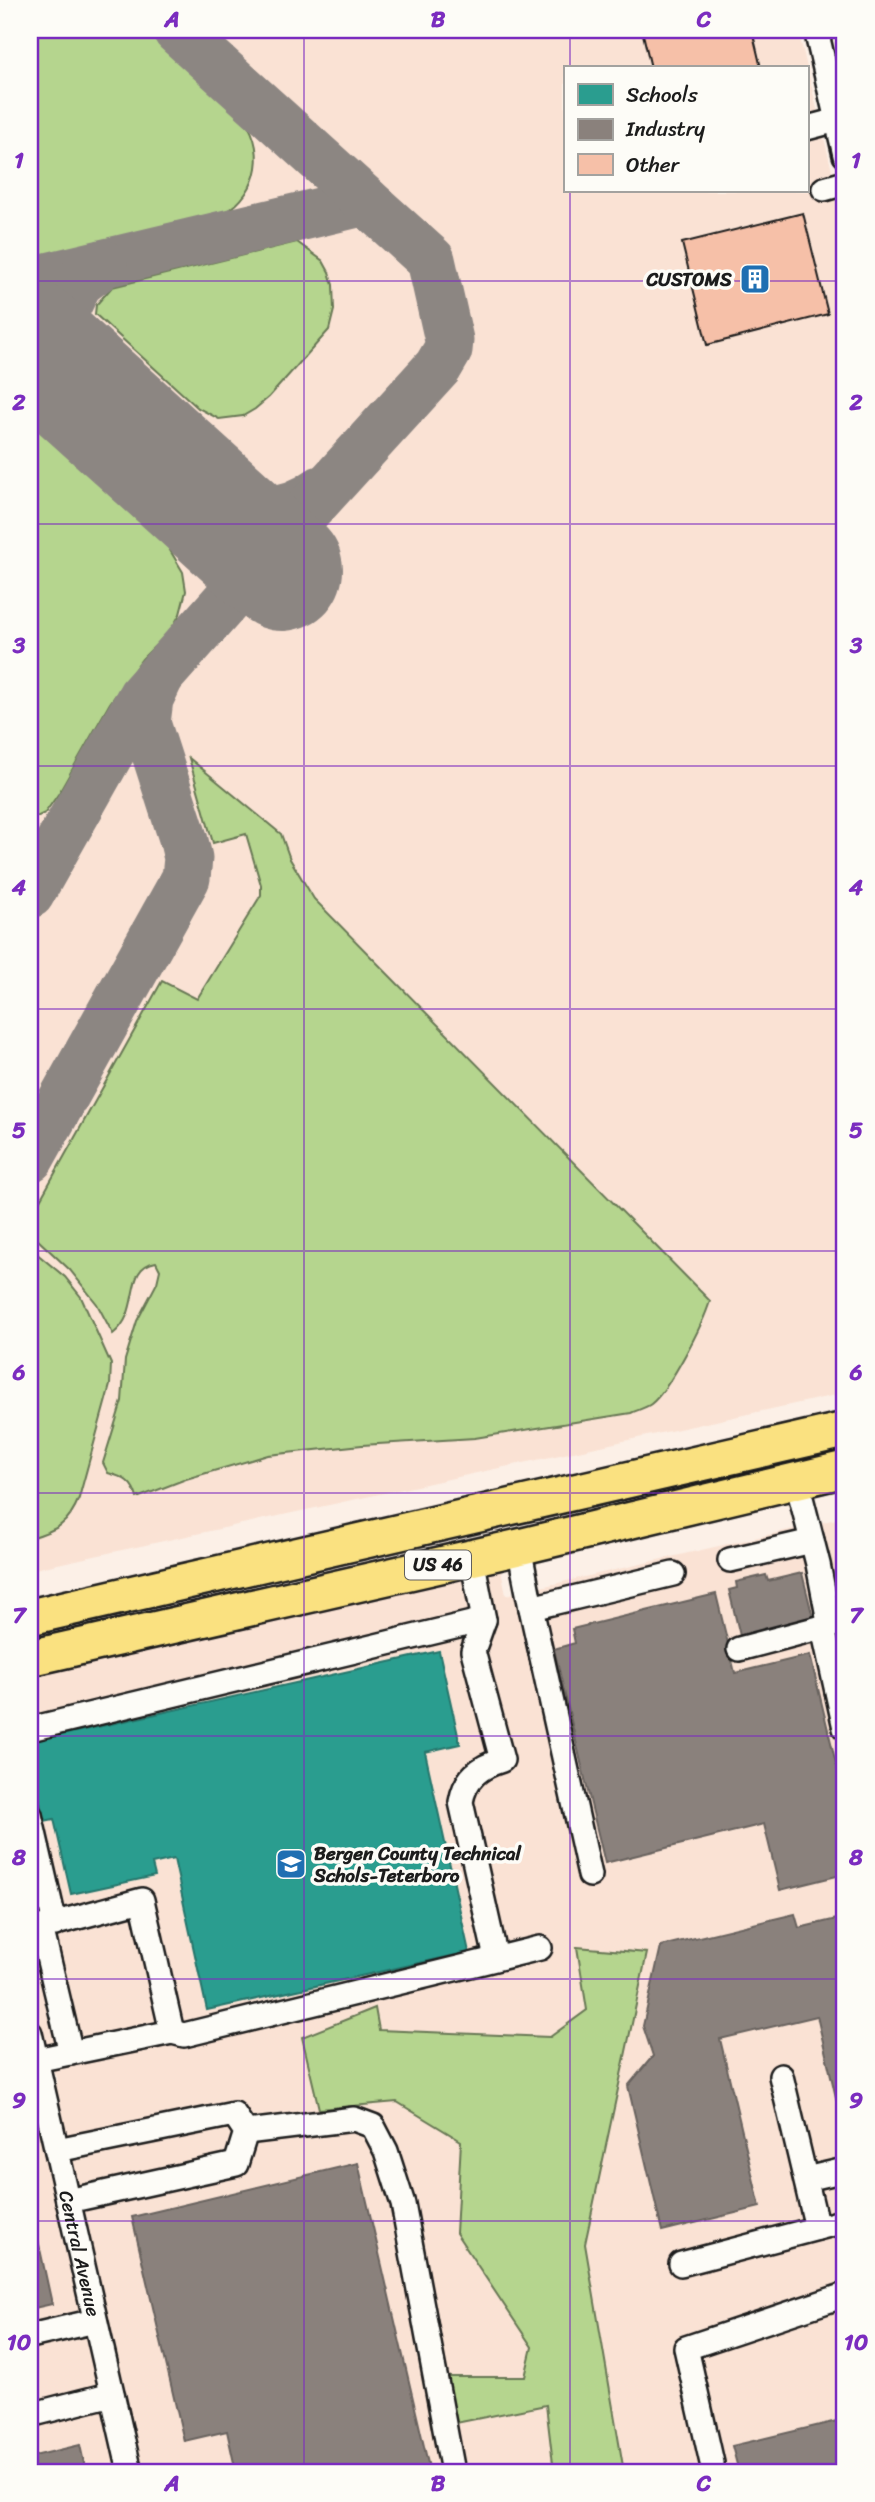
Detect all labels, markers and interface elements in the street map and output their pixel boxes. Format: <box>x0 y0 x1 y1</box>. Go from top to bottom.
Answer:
text: A <box>163 0 180 40</box>
text: B <box>431 0 446 40</box>
text: C <box>696 0 712 40</box>
legend <box>564 66 808 192</box>
text: Schools <box>626 76 698 114</box>
text: Industry <box>625 110 705 148</box>
text: 1 <box>14 140 24 181</box>
text: 1 <box>851 140 861 181</box>
text: Other <box>626 146 681 184</box>
building icon: CUSTOMS <box>738 262 772 296</box>
place label: CUSTOMS <box>645 263 732 296</box>
text: 2 <box>11 382 26 423</box>
text: 2 <box>848 382 863 423</box>
text: 3 <box>12 625 26 666</box>
text: 3 <box>849 625 863 666</box>
text: 4 <box>11 867 27 908</box>
text: 4 <box>848 867 864 908</box>
text: 5 <box>12 1110 26 1151</box>
text: 5 <box>849 1110 863 1151</box>
text: 6 <box>11 1352 26 1393</box>
text: 6 <box>848 1352 863 1393</box>
road number: US 46 <box>405 1550 471 1580</box>
text: 7 <box>12 1595 27 1636</box>
text: 7 <box>849 1595 864 1636</box>
text: 8 <box>11 1837 26 1878</box>
place label: Bergen County Technical Schols-Teterboro <box>313 1837 522 1892</box>
text: 8 <box>848 1837 863 1878</box>
school or university icon: Bergen County Technical Schols-Teterboro <box>274 1847 308 1881</box>
text: 9 <box>12 2080 26 2121</box>
text: 9 <box>849 2080 863 2121</box>
street label: Central Avenue <box>49 2187 110 2320</box>
text: 10 <box>7 2322 32 2363</box>
text: 10 <box>844 2322 869 2363</box>
text: A <box>163 2463 180 2502</box>
text: B <box>431 2463 446 2502</box>
text: C <box>696 2463 712 2502</box>

